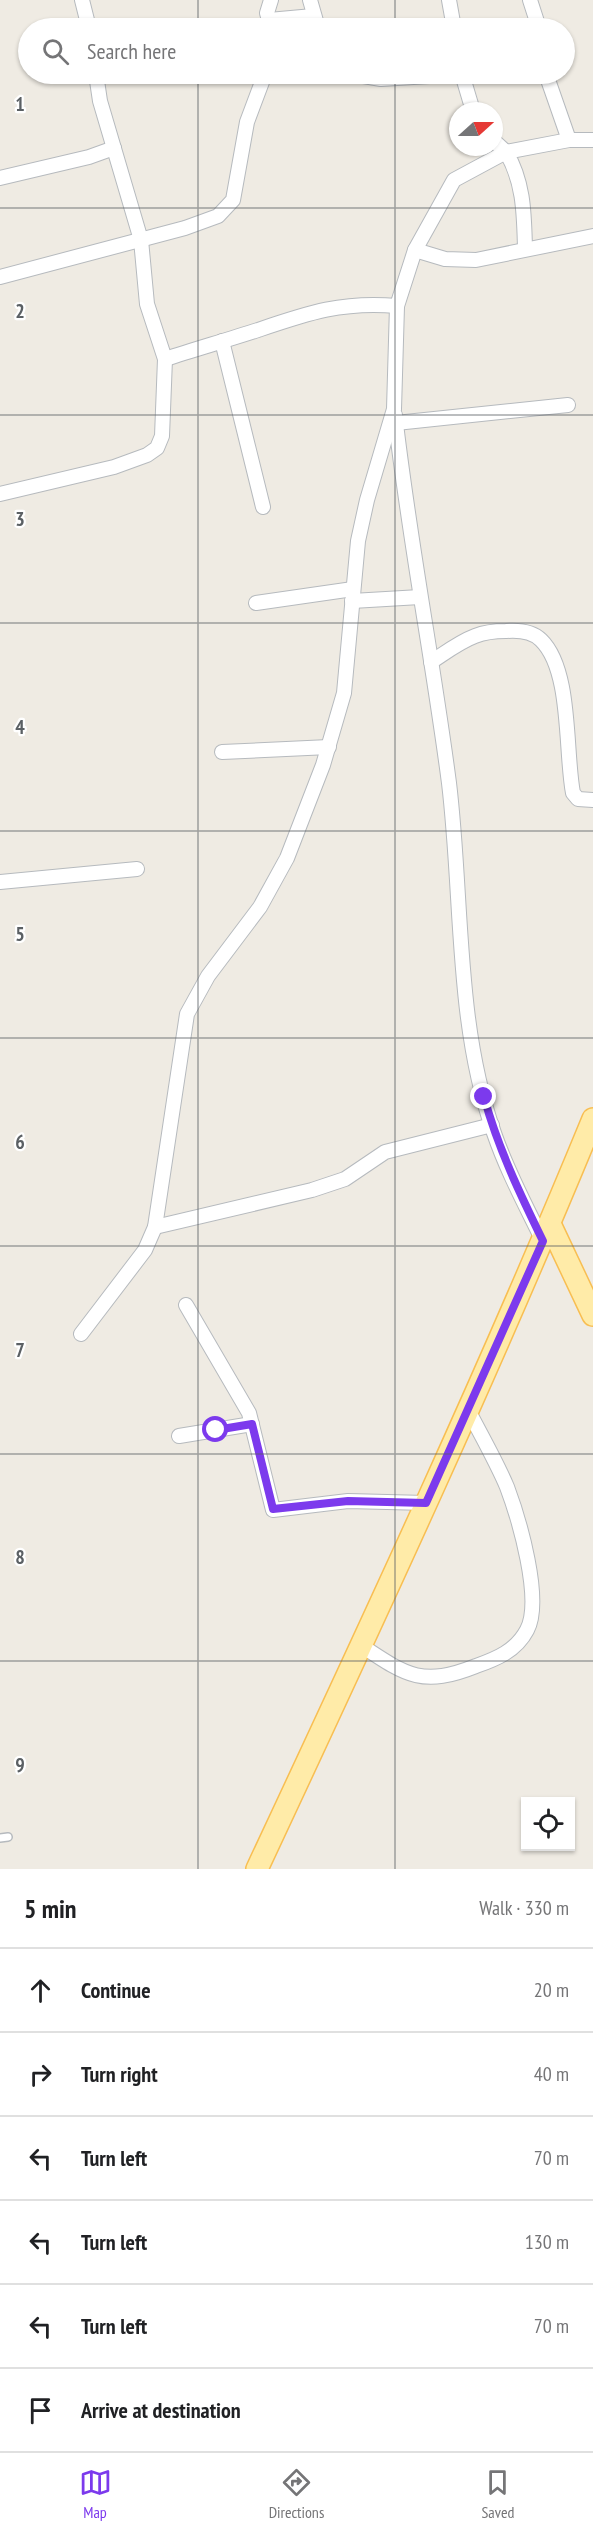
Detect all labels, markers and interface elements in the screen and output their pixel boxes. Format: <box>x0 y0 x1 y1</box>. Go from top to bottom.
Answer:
search box <box>18 18 575 84</box>
icon: search <box>39 35 72 68</box>
text: Search here <box>87 37 176 65</box>
text: 1 <box>15 91 25 117</box>
north arrow <box>449 102 503 156</box>
text: 2 <box>15 298 25 324</box>
text: 3 <box>15 506 25 532</box>
text: 4 <box>15 714 25 740</box>
text: 5 <box>15 921 25 947</box>
route end <box>470 1083 496 1109</box>
text: 6 <box>15 1129 25 1155</box>
text: 7 <box>15 1337 25 1363</box>
route start <box>202 1416 228 1442</box>
text: 8 <box>15 1544 25 1570</box>
text: 9 <box>15 1752 25 1778</box>
map controls <box>521 1797 575 1851</box>
button: locate <box>521 1797 575 1851</box>
text: 5 min <box>24 1892 77 1925</box>
text: Walk · 330 m <box>479 1895 569 1921</box>
icon: ahead <box>24 1974 57 2007</box>
text: Continue <box>81 1976 151 2004</box>
text: 20 m <box>534 1977 569 2003</box>
icon: right <box>24 2058 57 2091</box>
text: Turn right <box>81 2060 158 2088</box>
text: 40 m <box>534 2061 569 2087</box>
icon: left <box>24 2142 57 2175</box>
text: Turn left <box>81 2144 147 2172</box>
text: 70 m <box>534 2145 569 2171</box>
icon: left <box>24 2226 57 2259</box>
text: Turn left <box>81 2228 147 2256</box>
text: 130 m <box>525 2229 569 2255</box>
icon: left <box>24 2310 57 2343</box>
text: Turn left <box>81 2312 147 2340</box>
text: 70 m <box>534 2313 569 2339</box>
icon: arrive <box>24 2394 57 2427</box>
text: Arrive at destination <box>81 2396 241 2424</box>
tab: Map <box>79 2466 112 2522</box>
tab: Directions <box>269 2466 324 2522</box>
tab: Saved <box>481 2466 514 2522</box>

